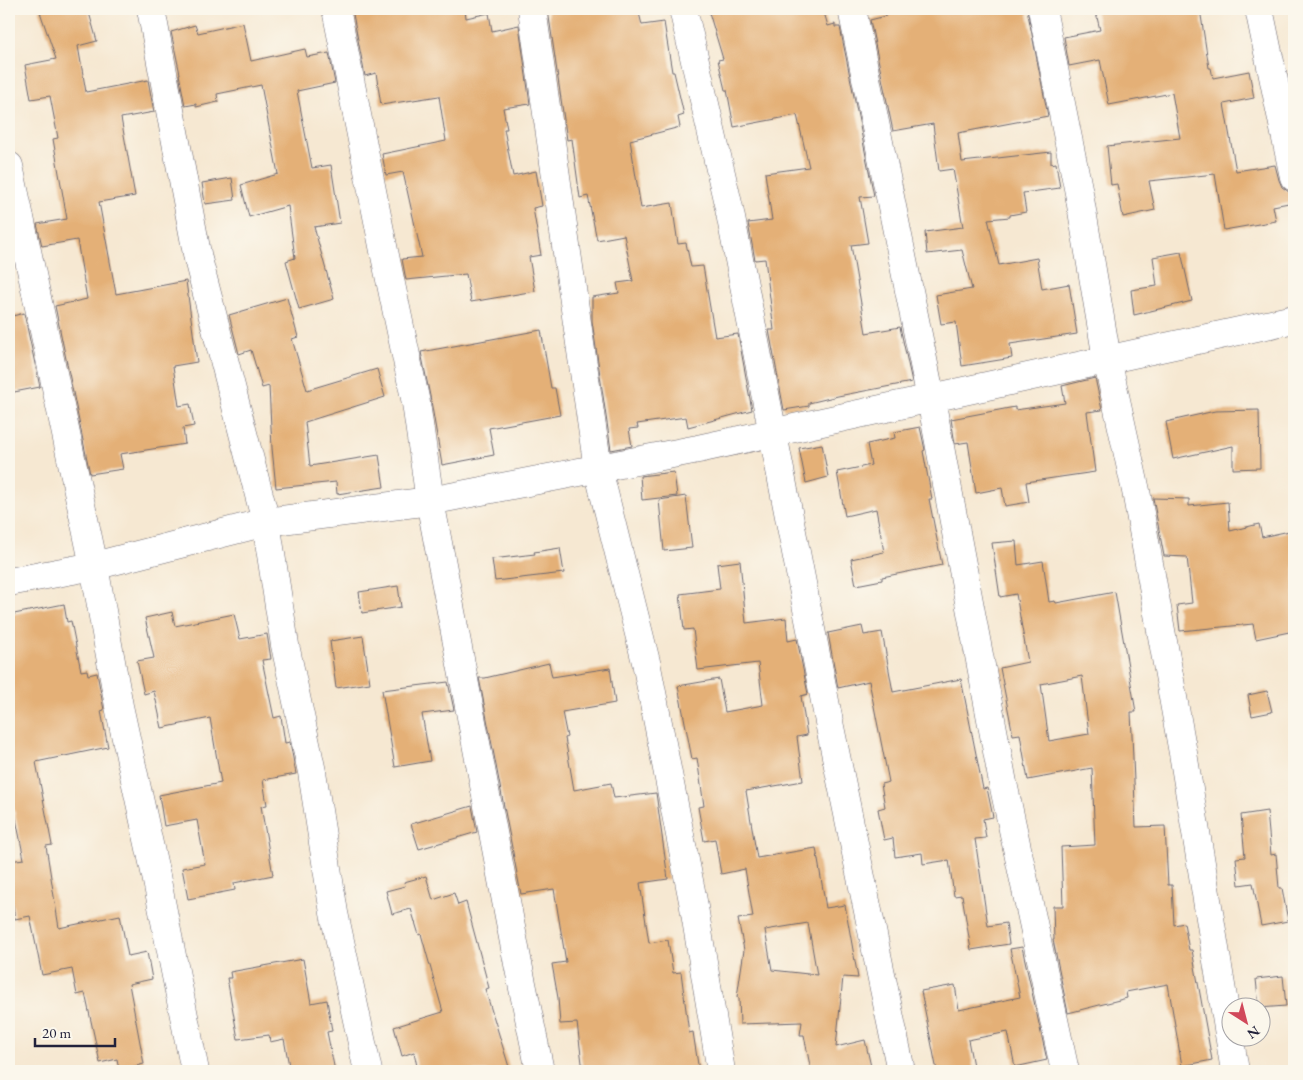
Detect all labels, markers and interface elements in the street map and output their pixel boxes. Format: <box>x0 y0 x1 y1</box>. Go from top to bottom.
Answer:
north arrow <box>1220 998 1270 1048</box>
scale bar <box>35 1015 115 1047</box>
text: N <box>1243 1022 1264 1044</box>
text: 20 m <box>42 1023 71 1042</box>

